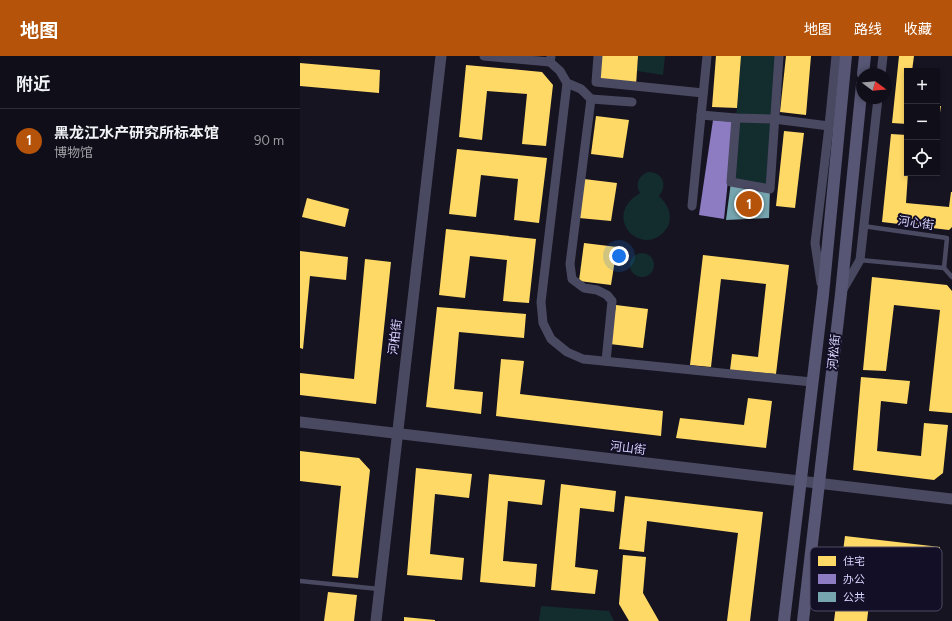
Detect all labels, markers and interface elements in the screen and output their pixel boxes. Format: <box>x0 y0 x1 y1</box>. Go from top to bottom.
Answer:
text: 地图 <box>20 19 58 42</box>
text: 地图 <box>804 21 832 38</box>
text: 路线 <box>854 21 882 38</box>
text: 收藏 <box>904 21 932 38</box>
north arrow <box>856 68 892 104</box>
map controls <box>904 68 940 176</box>
button: + <box>904 68 940 104</box>
text: 附近 <box>16 74 50 94</box>
button: − <box>904 104 940 140</box>
text: 黑龙江水产研究所标本馆 <box>54 124 219 142</box>
text: 1 <box>26 133 32 148</box>
text: 90 m <box>254 133 284 148</box>
button: locate <box>904 140 940 176</box>
text: 博物馆 <box>54 145 93 160</box>
pin: 1 <box>736 189 762 219</box>
street label: 河心街 <box>897 214 935 232</box>
your location <box>609 246 629 266</box>
street label: 河柏街 <box>386 318 404 356</box>
street label: 河松街 <box>825 333 843 371</box>
street label: 河山街 <box>609 439 647 457</box>
legend <box>810 547 942 611</box>
text: 住宅 <box>843 555 865 568</box>
text: 办公 <box>843 573 865 586</box>
text: 公共 <box>843 591 865 604</box>

